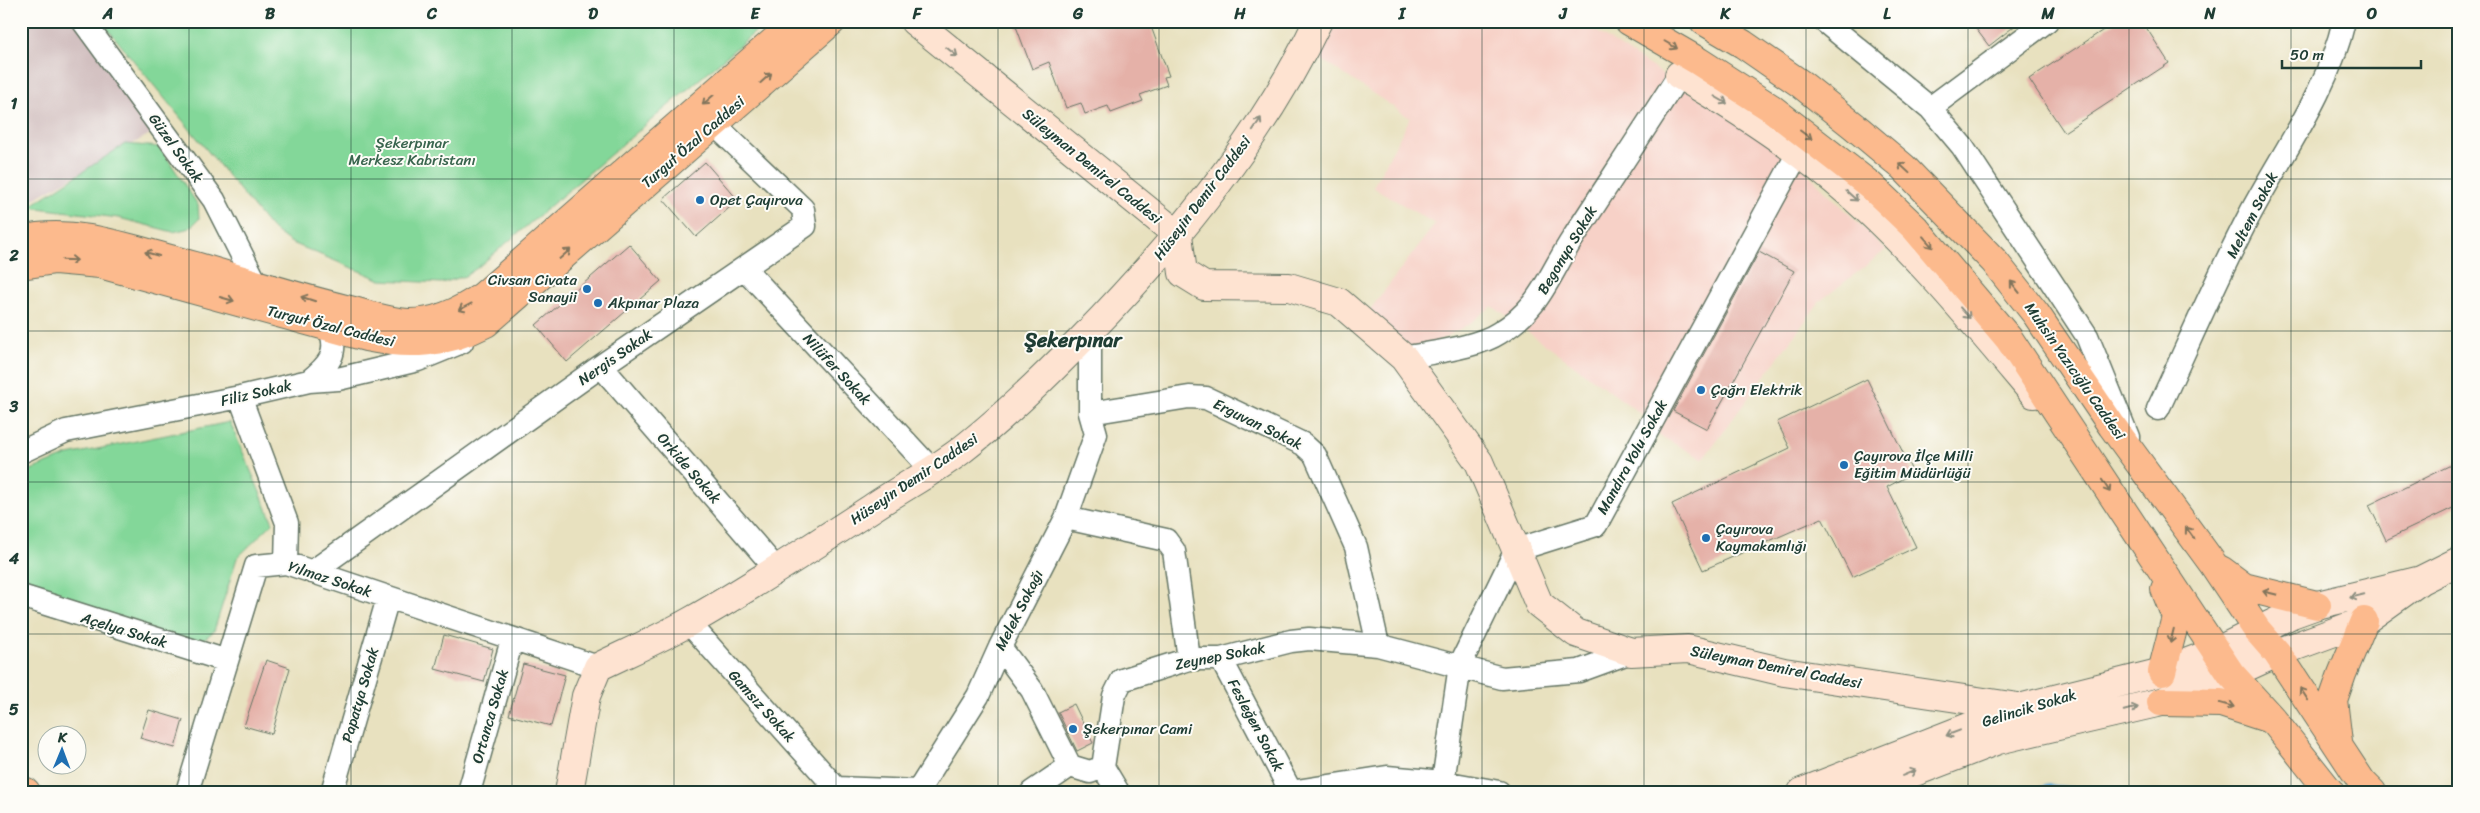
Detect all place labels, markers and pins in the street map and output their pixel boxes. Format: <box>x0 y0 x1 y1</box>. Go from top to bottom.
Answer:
place label: Opet Çayırova <box>710 187 803 213</box>
marker: Opet Çayırova <box>694 194 706 206</box>
place label: Civsan Civata Sanayii <box>488 267 578 310</box>
marker: Civsan Civata Sanayii <box>581 283 593 295</box>
place label: Akpınar Plaza <box>607 290 700 316</box>
marker: Akpınar Plaza <box>592 297 604 309</box>
place label: Çağrı Elektrik <box>1711 377 1802 403</box>
marker: Çağrı Elektrik <box>1695 384 1707 396</box>
place label: Çayırova İlçe Milli Eğitim Müdürlüğü <box>1854 443 1974 486</box>
marker: Çayırova İlçe Milli Eğitim Müdürlüğü <box>1838 459 1850 471</box>
place label: Çayırova Kaymakamlığı <box>1716 516 1807 559</box>
marker: Çayırova Kaymakamlığı <box>1700 532 1712 544</box>
place label: Şekerpınar Cami <box>1083 716 1193 742</box>
marker: Şekerpınar Cami <box>1067 723 1079 735</box>

